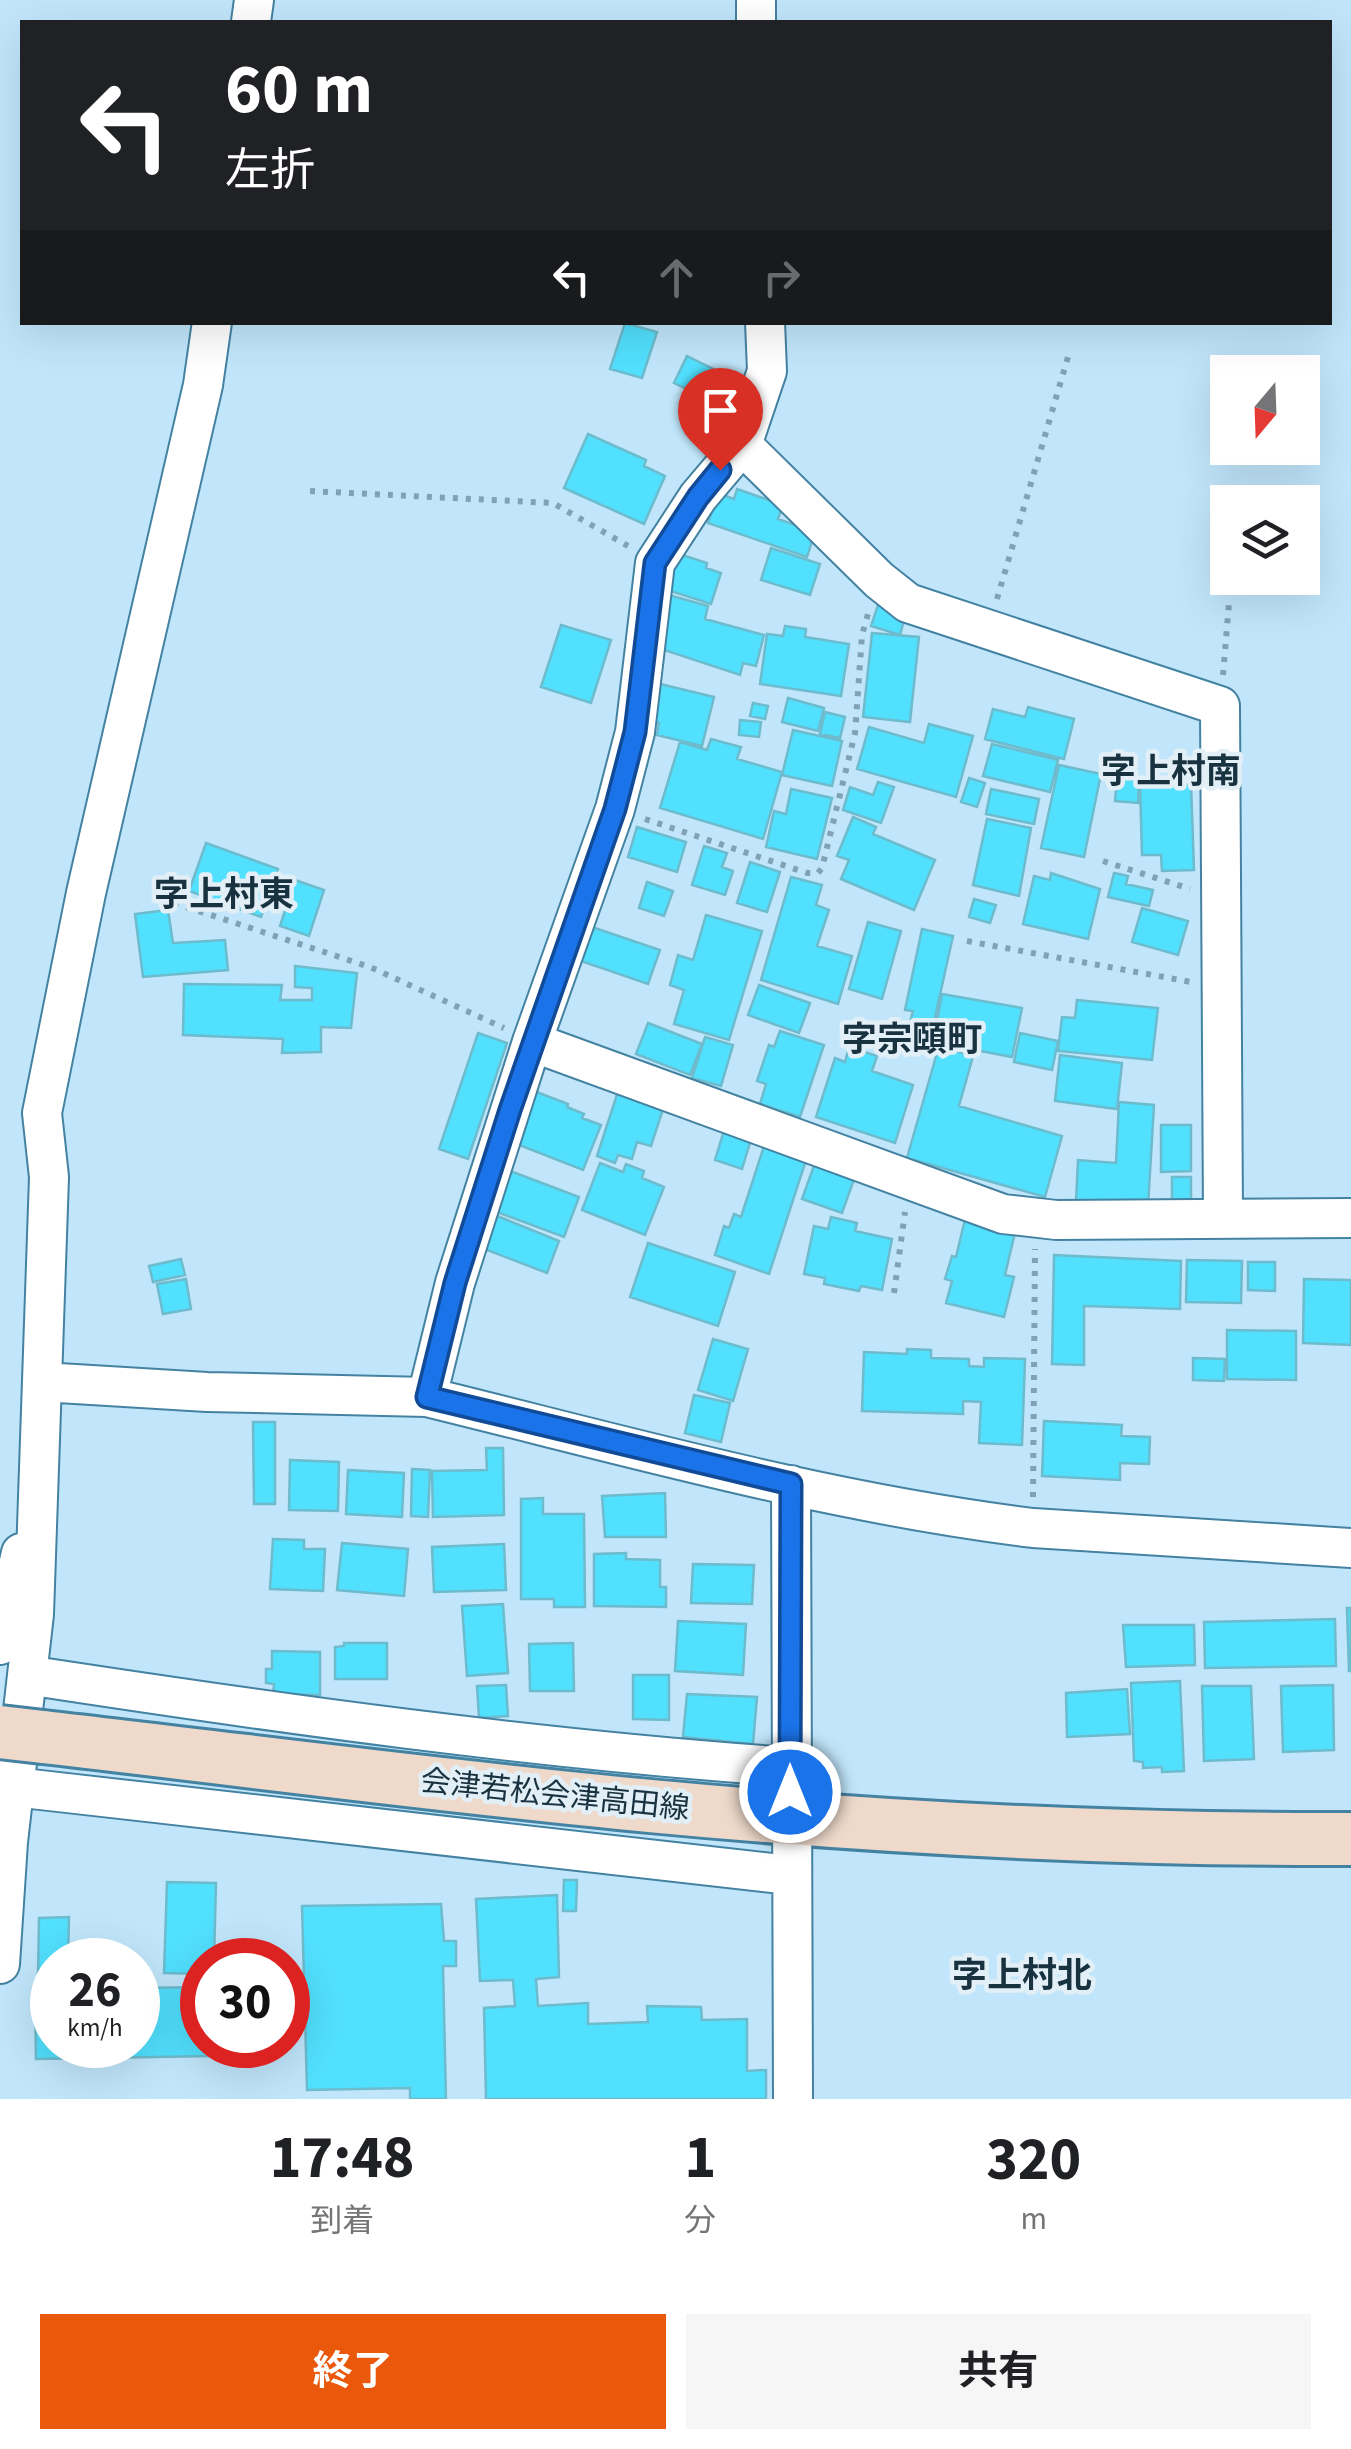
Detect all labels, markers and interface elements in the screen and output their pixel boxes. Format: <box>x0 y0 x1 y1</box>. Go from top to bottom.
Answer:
text: 60 m <box>225 40 373 140</box>
icon: left <box>60 60 190 190</box>
text: 左折 <box>225 139 315 203</box>
icon: left <box>544 250 599 305</box>
icon: ahead <box>649 250 704 305</box>
icon: right <box>754 250 809 305</box>
north arrow <box>1210 355 1320 465</box>
map controls <box>1210 355 1320 595</box>
pin <box>678 368 763 471</box>
icon: arrive <box>693 383 748 438</box>
button: layers <box>1210 485 1320 595</box>
district label: 字上村南 <box>1101 747 1241 797</box>
district label: 字上村東 <box>154 870 294 920</box>
district label: 字宗頤町 <box>842 1015 982 1065</box>
position arrow <box>738 1740 842 1844</box>
street label: 会津若松会津高田線 <box>418 1760 692 1830</box>
speed limit sign: 30 <box>180 1938 310 2068</box>
district label: 字上村北 <box>952 1951 1092 2001</box>
text: 26 <box>69 1955 121 2026</box>
text: km/h <box>67 2010 123 2046</box>
text: 17:48 <box>270 2116 415 2201</box>
text: 1 <box>684 2116 716 2201</box>
text: 320 <box>986 2118 1081 2203</box>
text: m <box>1020 2196 1047 2242</box>
text: 到着 <box>310 2198 374 2244</box>
text: 分 <box>684 2198 716 2244</box>
button: 終了 <box>40 2314 666 2429</box>
button: 共有 <box>686 2314 1311 2429</box>

